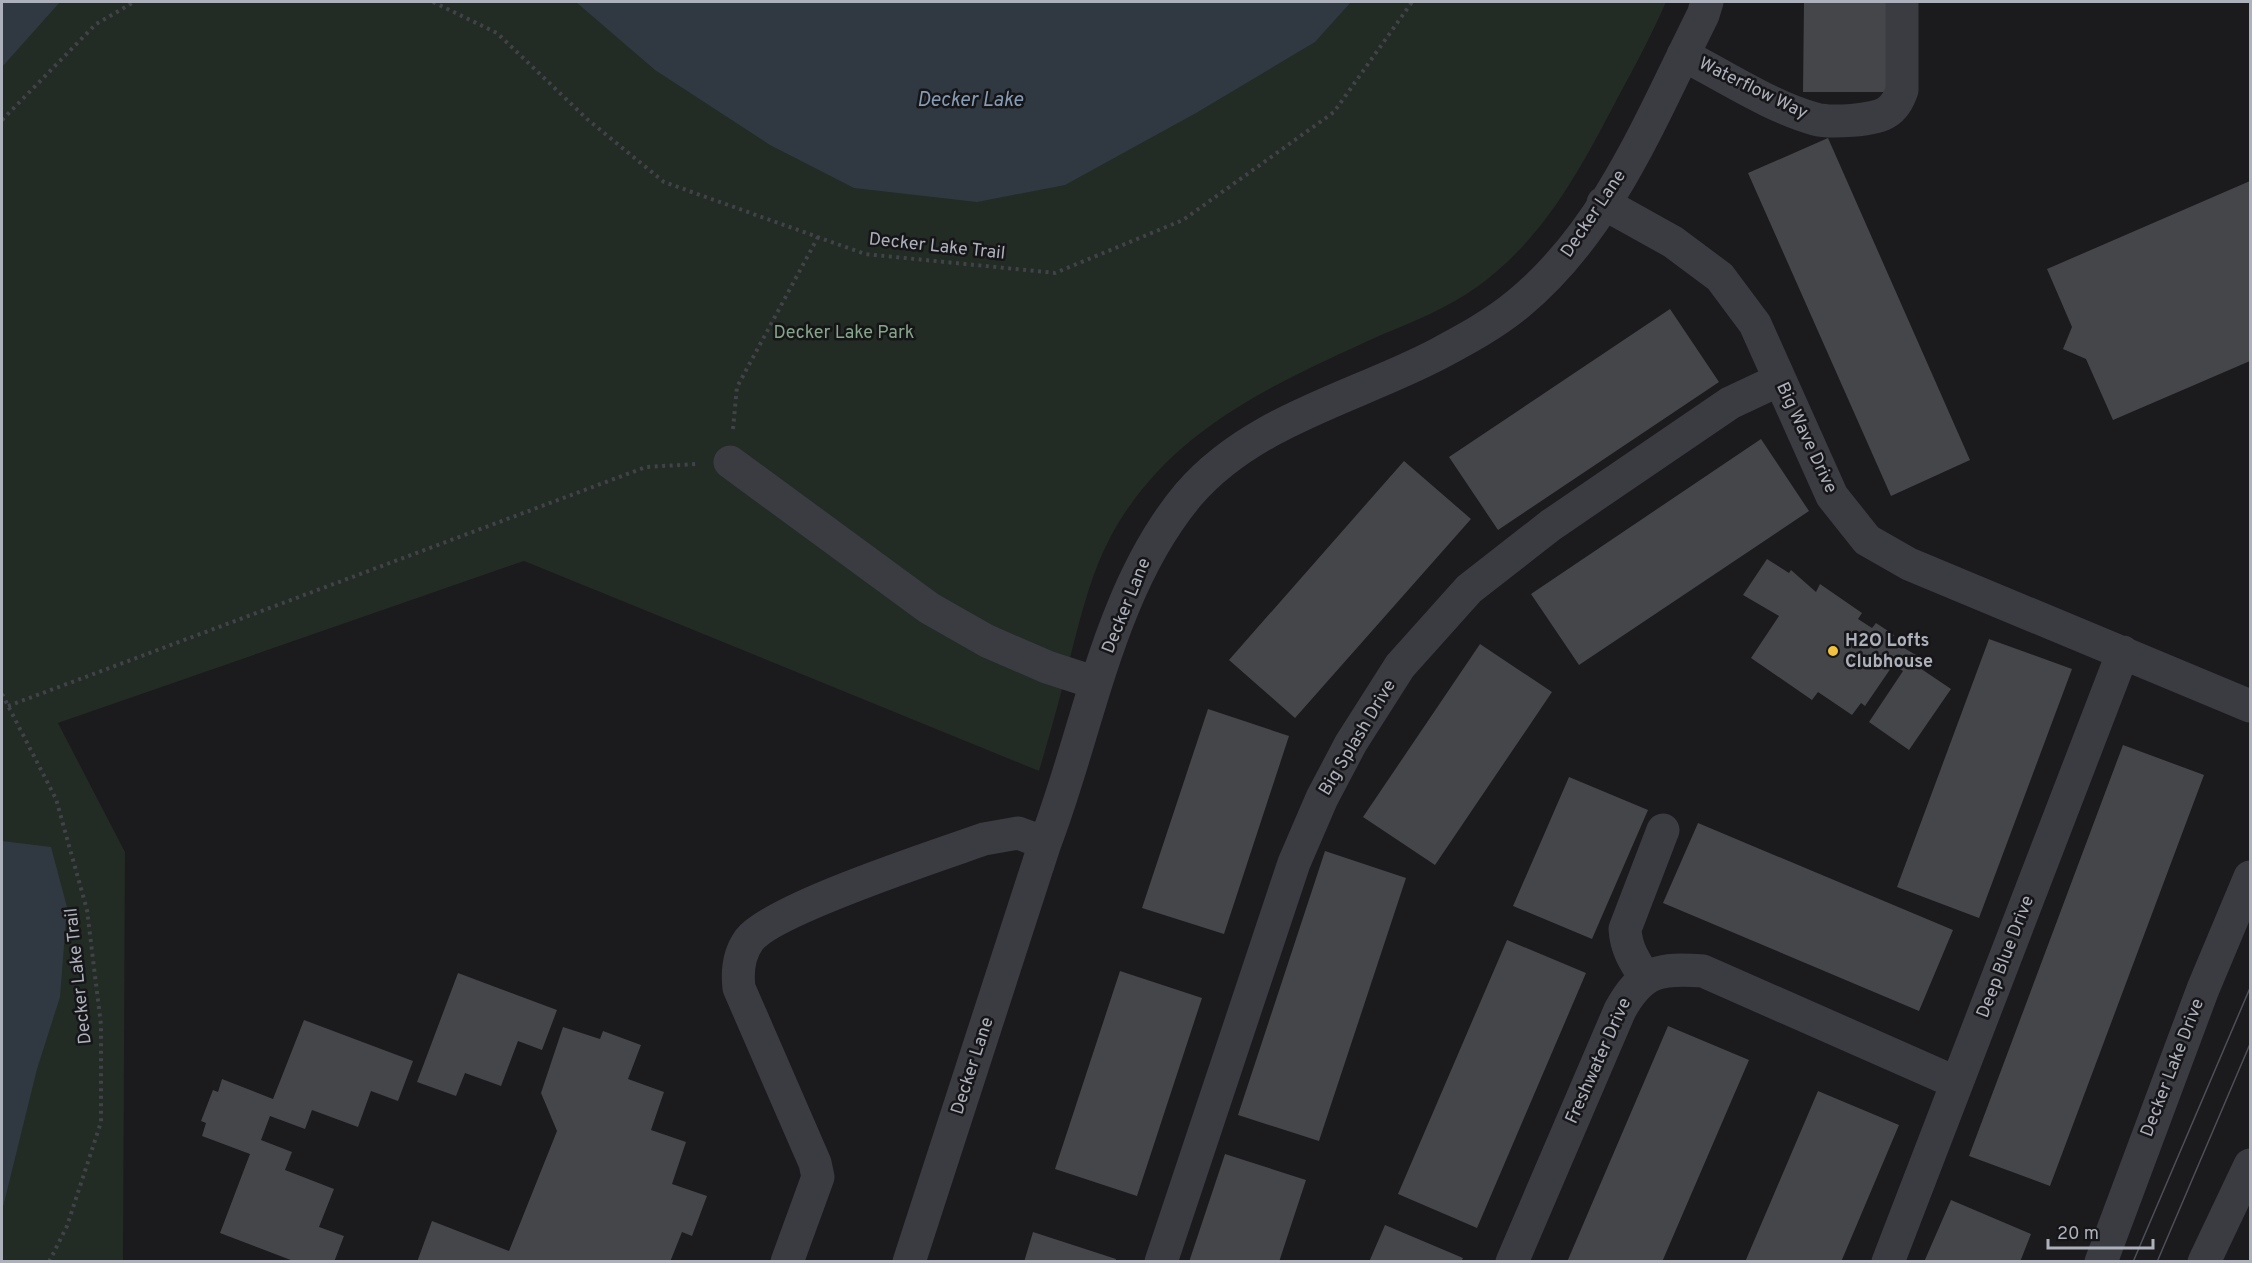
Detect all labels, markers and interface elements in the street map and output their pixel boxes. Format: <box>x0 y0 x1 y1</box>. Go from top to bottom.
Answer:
street label: Waterflow Way <box>1695 53 1811 125</box>
water label: Decker Lake <box>917 88 1024 114</box>
street label: Decker Lane <box>1556 166 1632 262</box>
street label: Decker Lake Trail <box>868 228 1006 266</box>
park label: Decker Lake Park <box>774 322 914 345</box>
street label: Big Wave Drive <box>1770 379 1842 497</box>
street label: Decker Lane <box>1097 555 1157 657</box>
place label: H2O Lofts Clubhouse <box>1845 630 1933 674</box>
marker: H2O Lofts Clubhouse <box>1826 644 1840 658</box>
street label: Big Splash Drive <box>1314 676 1402 800</box>
street label: Deep Blue Drive <box>1972 892 2040 1022</box>
street label: Decker Lake Trail <box>60 907 98 1045</box>
street label: Freshwater Drive <box>1561 994 1637 1128</box>
street label: Decker Lake Drive <box>2136 996 2210 1140</box>
street label: Decker Lane <box>946 1014 1000 1118</box>
scale bar <box>2048 1212 2153 1250</box>
text: 20 m <box>2057 1223 2099 1246</box>

